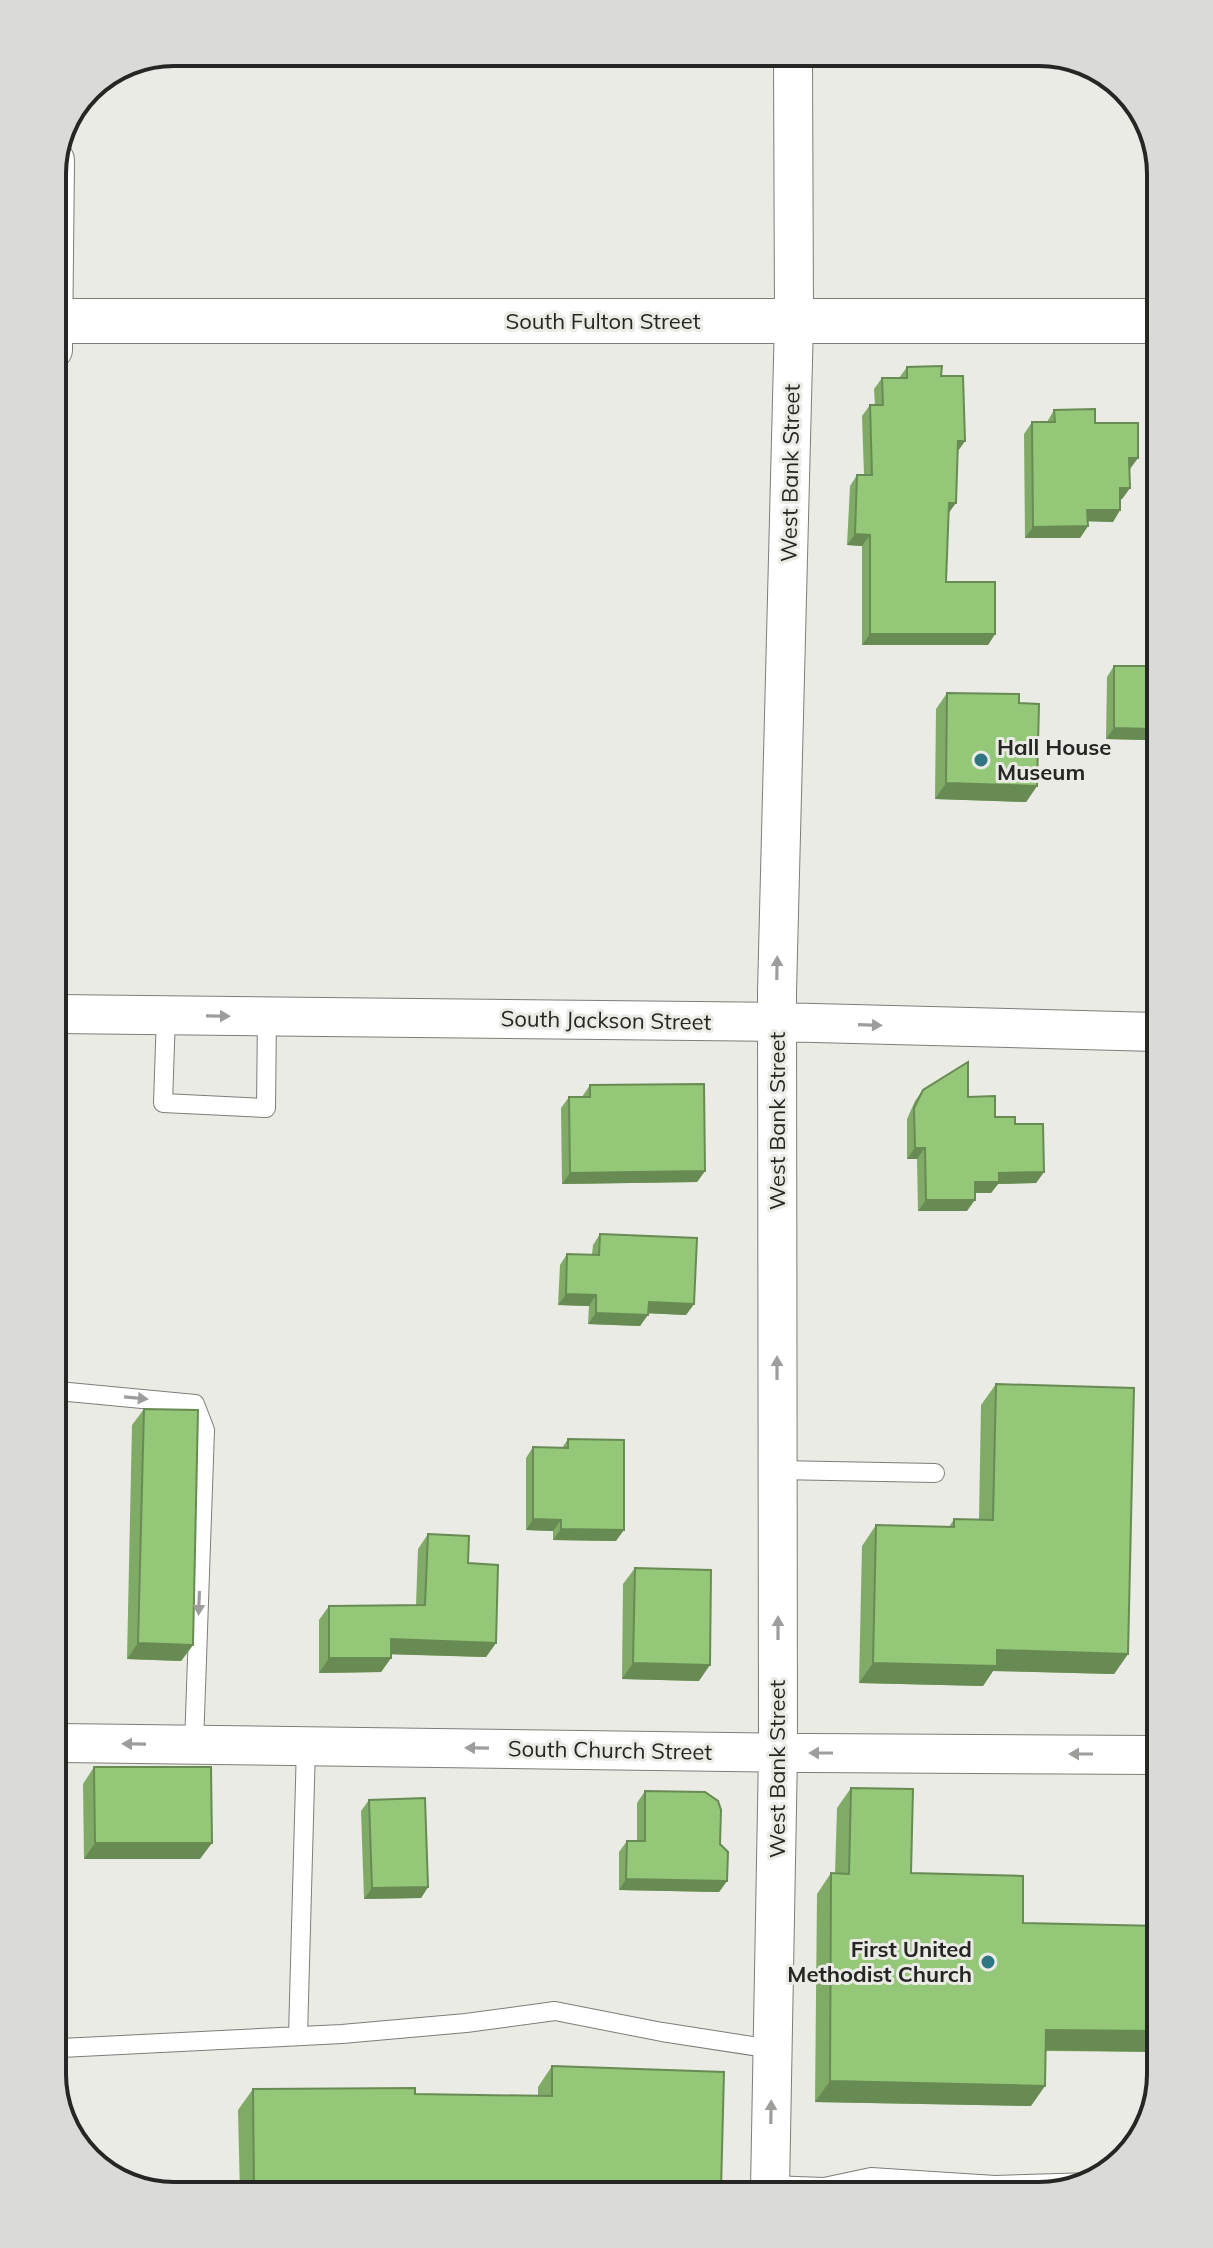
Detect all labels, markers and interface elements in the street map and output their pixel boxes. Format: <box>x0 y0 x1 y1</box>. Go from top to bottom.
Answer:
street label: South Fulton Street <box>506 307 701 335</box>
street label: West Bank Street <box>774 383 806 562</box>
place label: Hall House Museum <box>997 733 1111 786</box>
marker: Hall House Museum <box>972 751 990 769</box>
one-way arrow <box>771 955 784 980</box>
street label: South Jackson Street <box>500 1004 712 1036</box>
one-way arrow <box>206 1009 231 1022</box>
one-way arrow <box>858 1018 883 1031</box>
street label: West Bank Street <box>763 1032 791 1210</box>
one-way arrow <box>771 1355 783 1380</box>
one-way arrow <box>124 1391 149 1404</box>
one-way arrow <box>192 1591 205 1616</box>
one-way arrow <box>772 1615 784 1640</box>
street label: West Bank Street <box>763 1680 791 1858</box>
street label: South Church Street <box>508 1734 713 1766</box>
one-way arrow <box>121 1738 146 1750</box>
one-way arrow <box>464 1742 489 1755</box>
one-way arrow <box>808 1747 833 1759</box>
one-way arrow <box>1068 1748 1093 1760</box>
place label: First United Methodist Church <box>787 1935 972 1988</box>
marker: First United Methodist Church <box>979 1953 997 1971</box>
one-way arrow <box>765 2099 778 2124</box>

